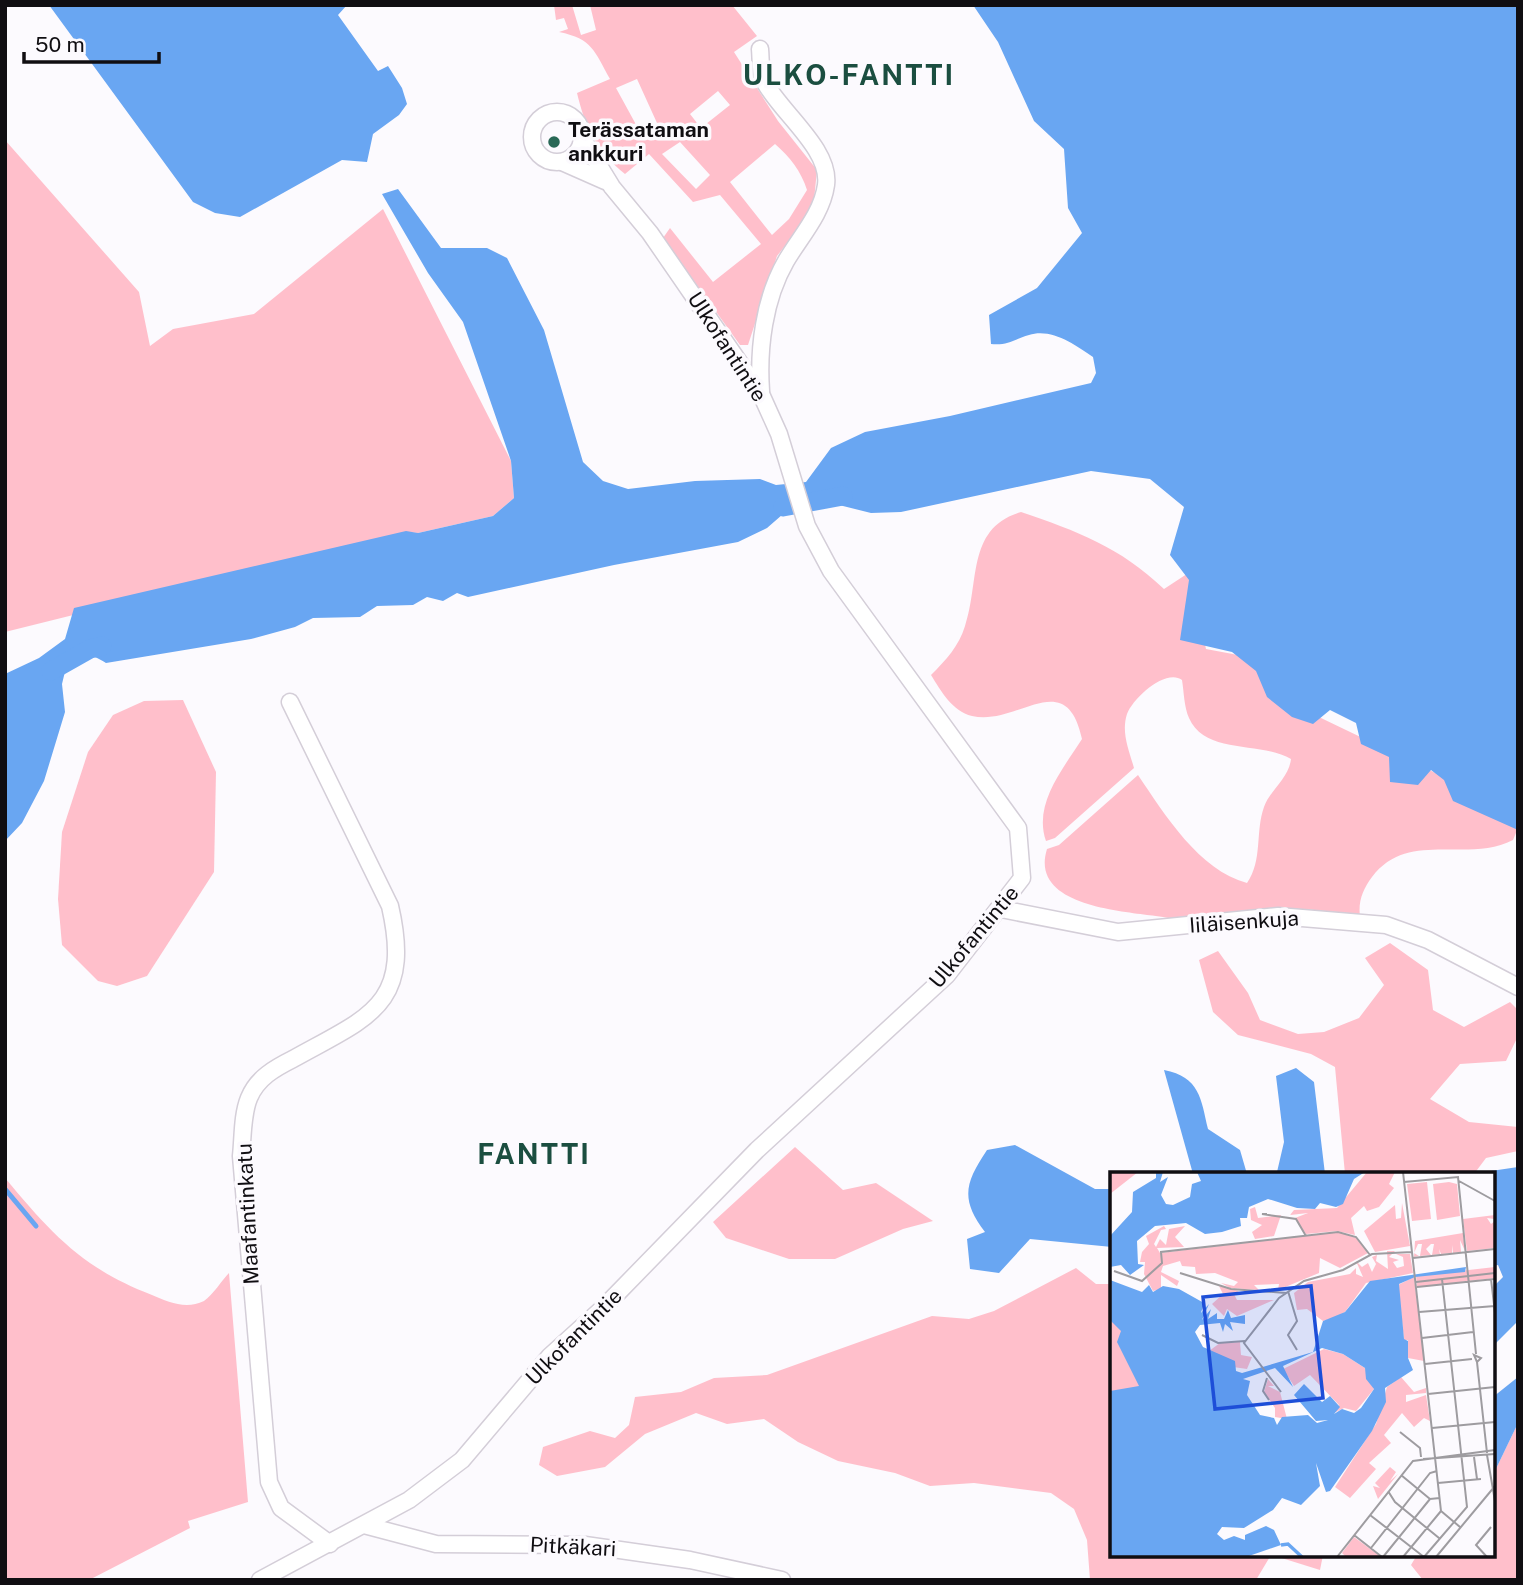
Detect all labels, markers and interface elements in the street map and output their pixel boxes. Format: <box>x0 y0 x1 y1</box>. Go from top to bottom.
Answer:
scale bar <box>24 21 159 65</box>
text: 50 m <box>35 32 85 57</box>
district label: ULKO-FANTTI <box>743 58 955 91</box>
place label: Terässataman ankkuri <box>568 117 709 166</box>
marker: Terässataman ankkuri <box>546 134 562 150</box>
street label: Ulkofantintie <box>683 287 772 406</box>
street label: Ulkofantintie <box>924 880 1024 993</box>
street label: Iiläisenkuja <box>1188 905 1300 938</box>
district label: FANTTI <box>477 1137 591 1170</box>
street label: Maafantinkatu <box>231 1143 264 1285</box>
inset map <box>1110 1172 1495 1557</box>
street label: Ulkofantintie <box>520 1283 627 1390</box>
street label: Pitkäkari <box>529 1532 617 1561</box>

